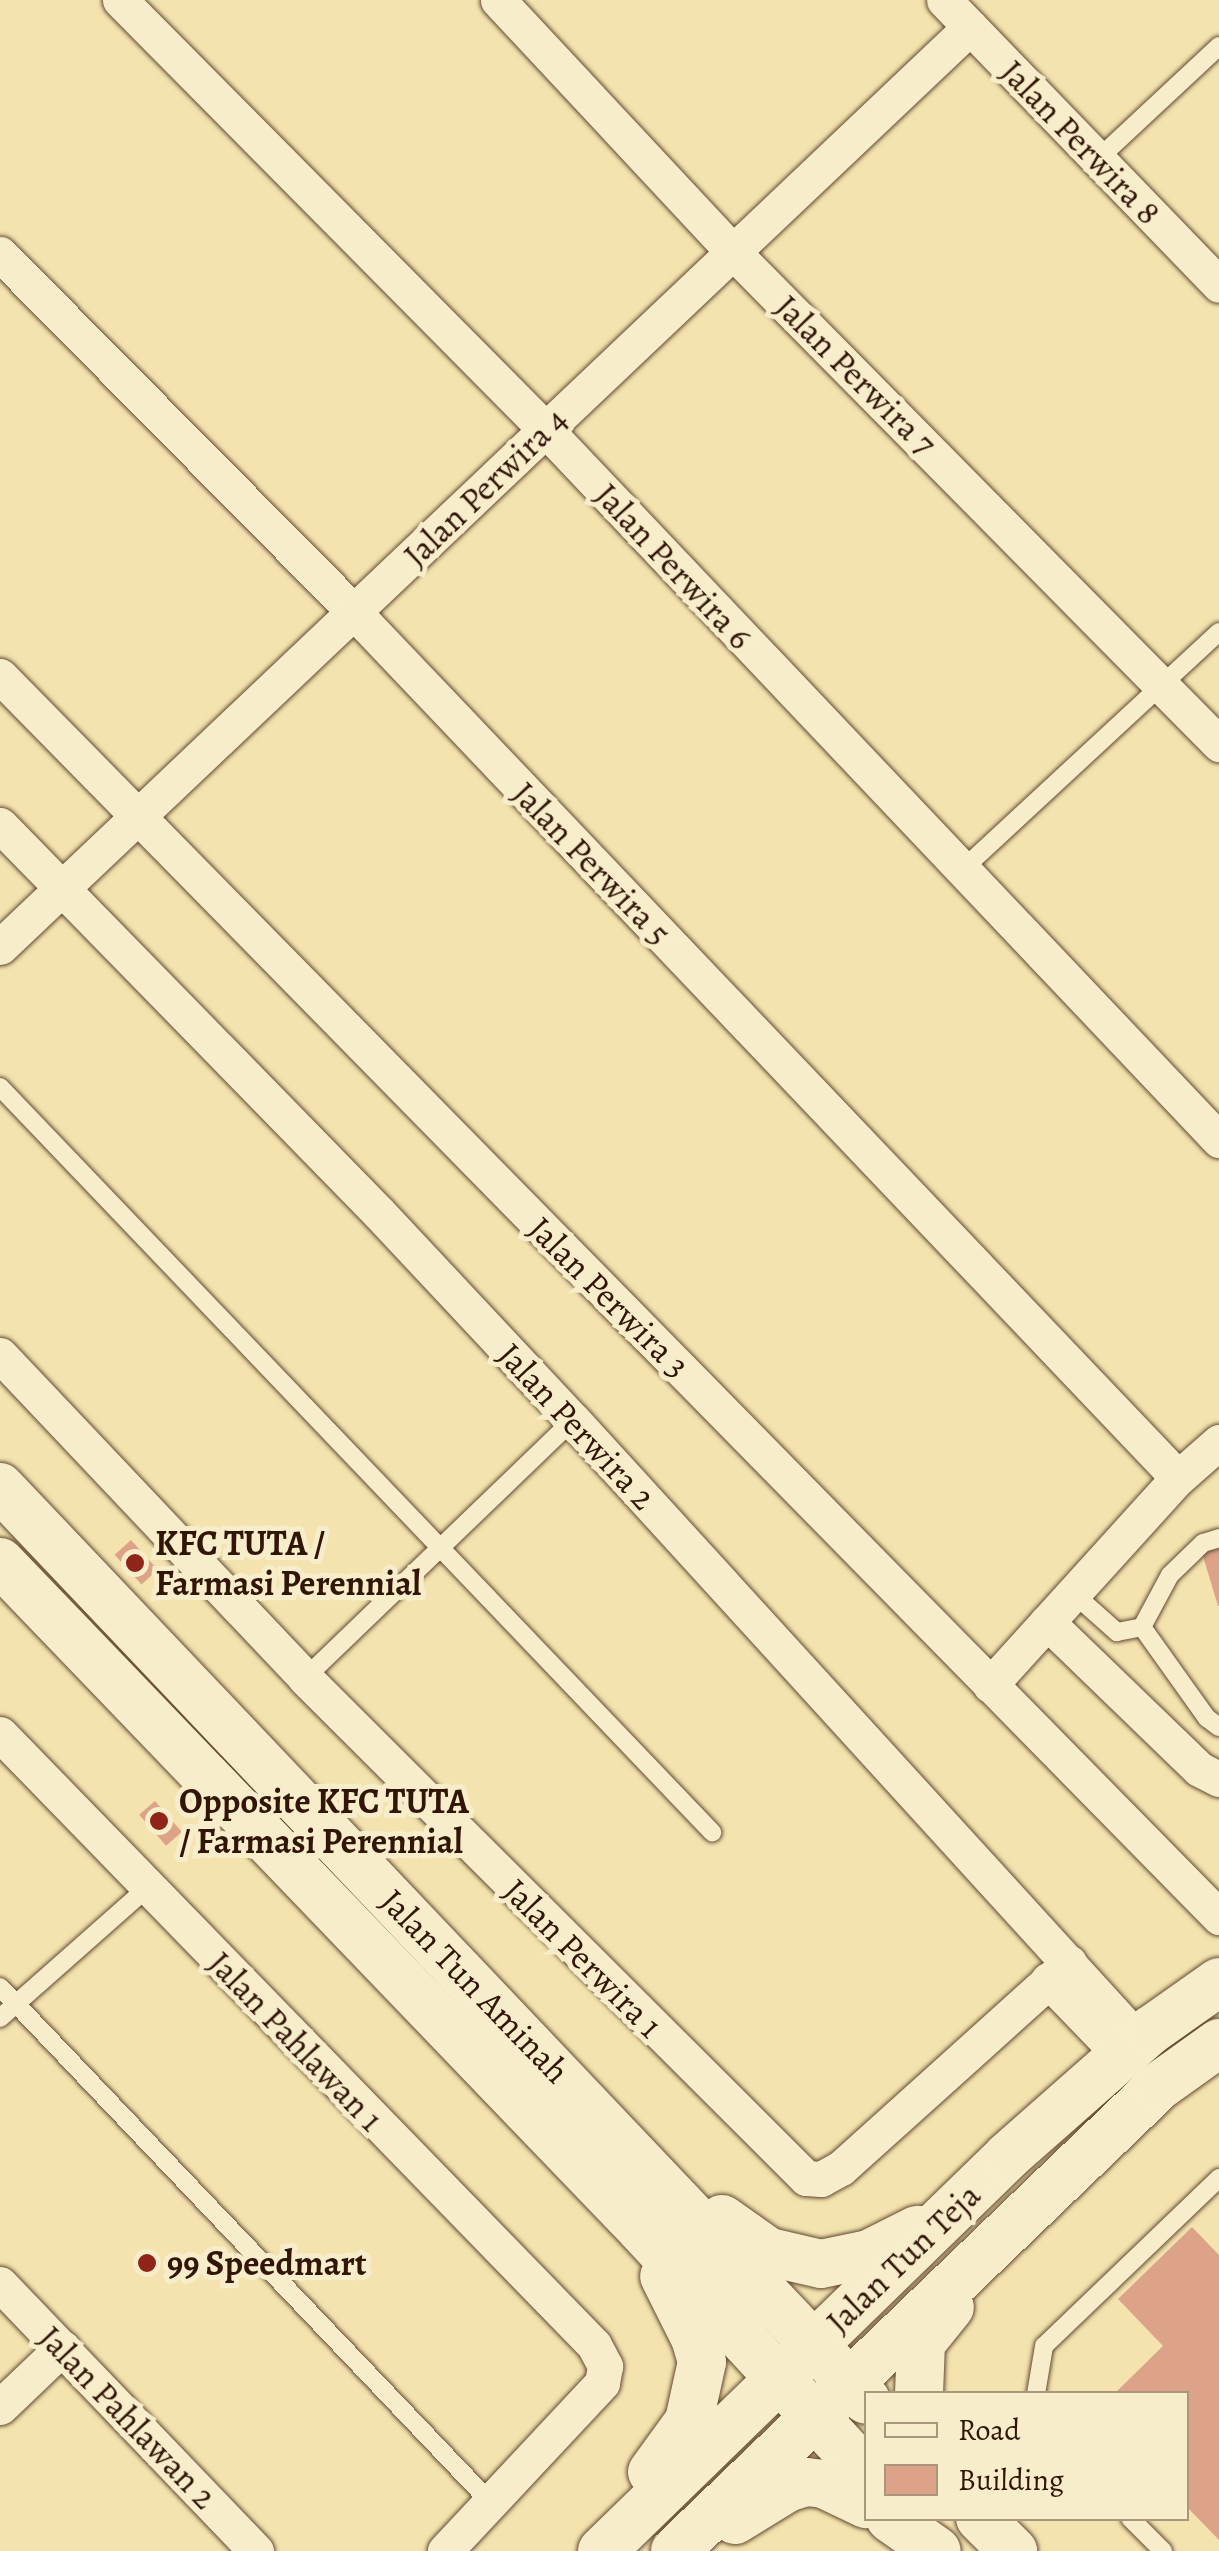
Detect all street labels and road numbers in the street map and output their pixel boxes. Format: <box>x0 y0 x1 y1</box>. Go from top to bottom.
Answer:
street label: Jalan Perwira 8 <box>992 51 1170 233</box>
street label: Jalan Perwira 7 <box>767 286 945 464</box>
street label: Jalan Perwira 4 <box>394 398 576 576</box>
street label: Jalan Perwira 6 <box>586 474 762 658</box>
street label: Jalan Perwira 5 <box>504 773 680 953</box>
street label: Jalan Perwira 3 <box>520 1208 698 1386</box>
street label: Jalan Perwira 2 <box>489 1334 665 1518</box>
street label: Jalan Perwira 1 <box>495 1870 671 2046</box>
street label: Jalan Tun Aminah <box>372 1880 578 2092</box>
street label: Jalan Pahlawan 1 <box>200 1942 392 2140</box>
street label: Jalan Tun Teja <box>817 2174 989 2342</box>
street label: Jalan Pahlawan 2 <box>30 2317 226 2517</box>

